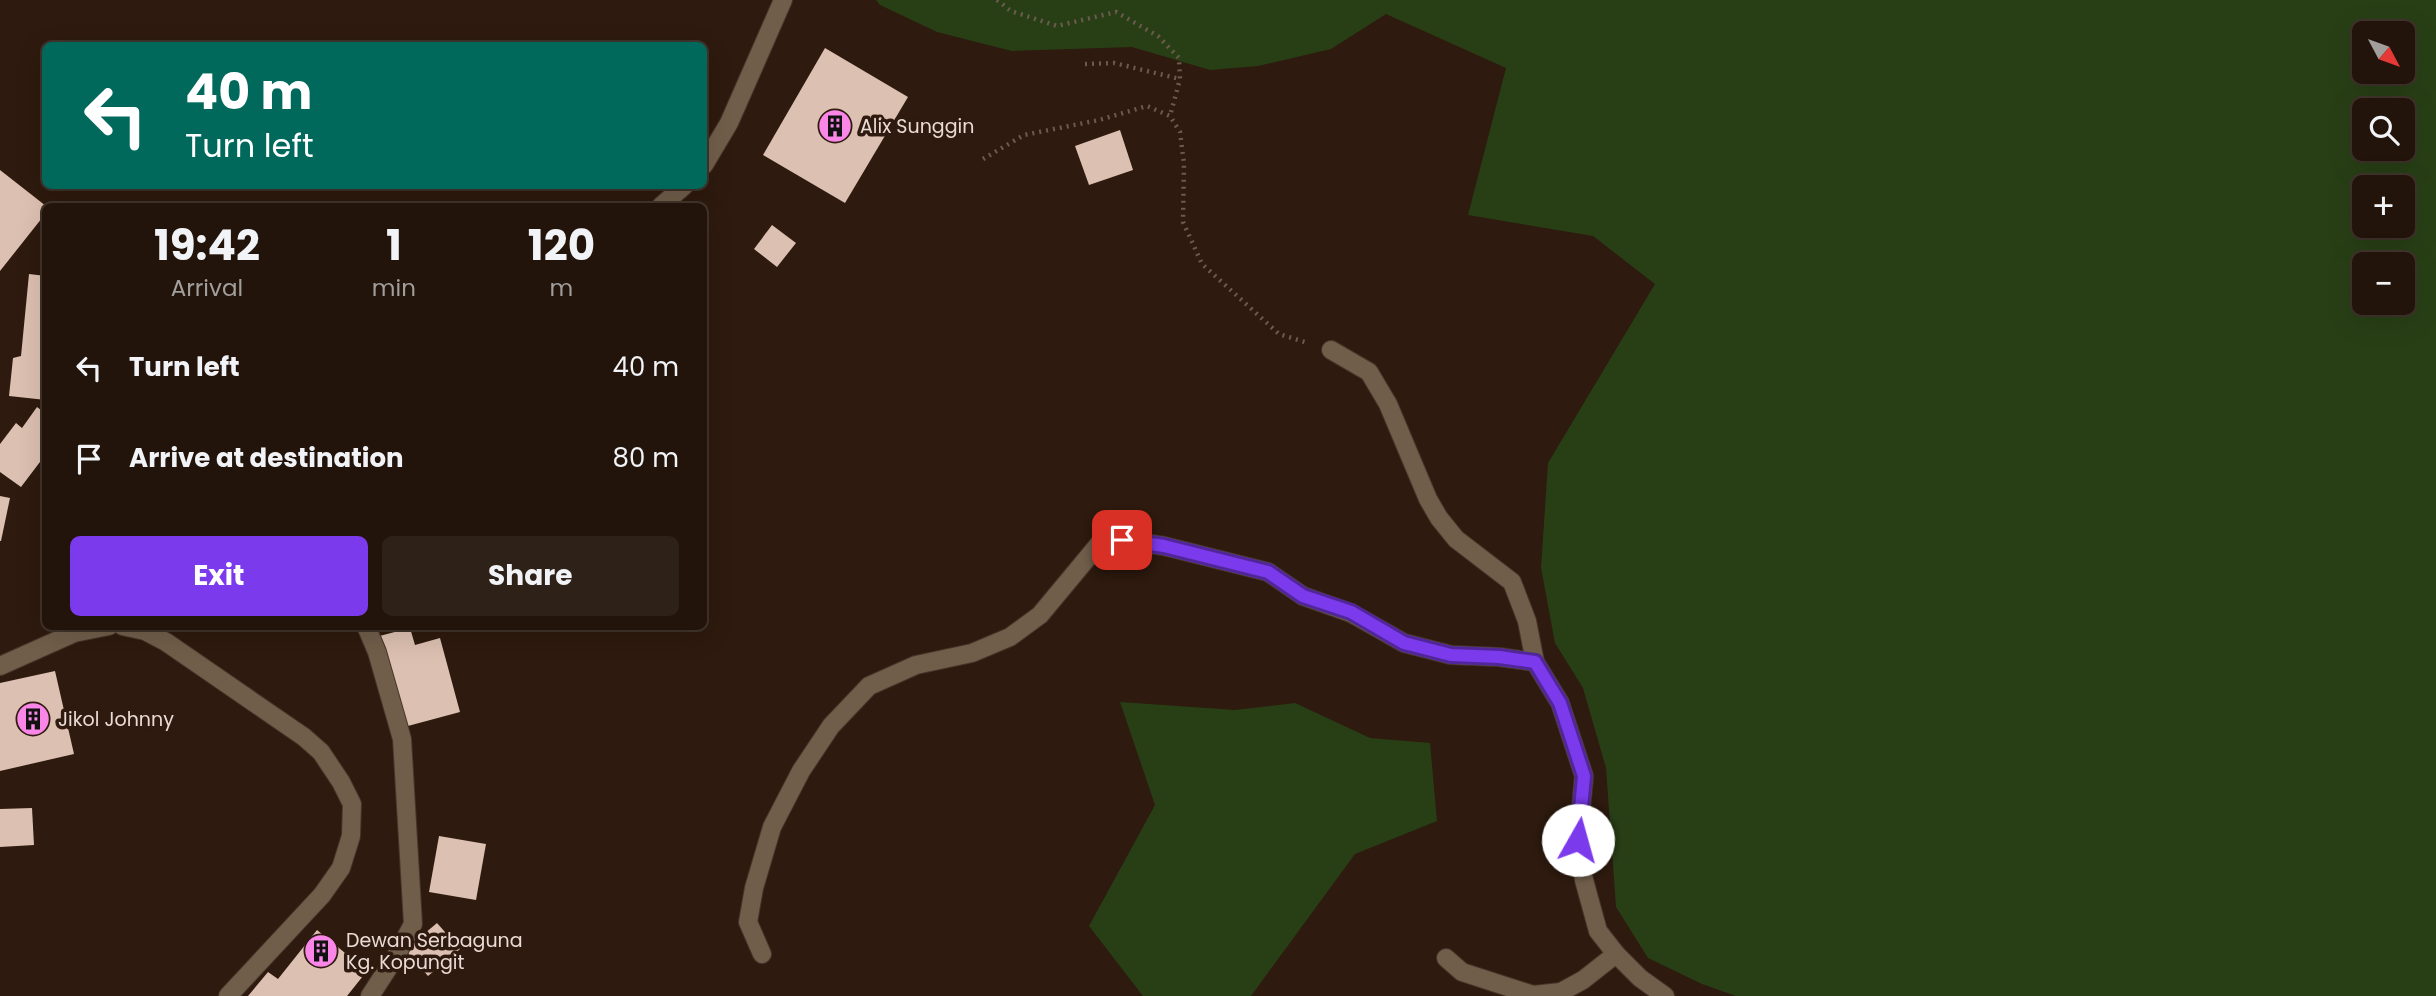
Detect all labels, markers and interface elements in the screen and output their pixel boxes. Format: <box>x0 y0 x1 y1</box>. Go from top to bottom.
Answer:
north arrow <box>2352 21 2415 84</box>
map controls <box>2352 21 2415 315</box>
text: 40 m <box>185 58 312 126</box>
icon: left <box>70 70 161 161</box>
button: search <box>2352 98 2415 161</box>
building icon: Alix Sunggin <box>816 107 854 145</box>
place label: Alix Sunggin <box>860 113 974 140</box>
text: Turn left <box>185 123 314 168</box>
button: + <box>2352 175 2415 238</box>
text: 19:42 <box>154 216 260 275</box>
text: 1 <box>386 216 402 275</box>
text: 120 <box>528 216 595 275</box>
button: − <box>2352 252 2415 315</box>
text: Arrival <box>171 272 243 304</box>
text: min <box>372 272 416 304</box>
text: m <box>550 272 573 304</box>
icon: left <box>70 349 108 387</box>
text: Turn left <box>129 349 240 385</box>
text: 40 m <box>613 349 679 385</box>
icon: arrive <box>70 440 108 478</box>
text: Arrive at destination <box>129 440 404 476</box>
text: 80 m <box>613 440 679 476</box>
pin <box>1092 510 1152 570</box>
icon: arrive <box>1103 521 1141 559</box>
button: Exit <box>70 536 368 616</box>
button: Share <box>382 536 679 616</box>
building icon: Jikol Johnny <box>14 700 52 738</box>
place label: Jikol Johnny <box>58 706 174 733</box>
position arrow <box>1541 803 1615 877</box>
place label: Dewan Serbaguna Kg. Kopungit <box>346 927 523 976</box>
building icon: Dewan Serbaguna Kg. Kopungit <box>302 932 340 970</box>

